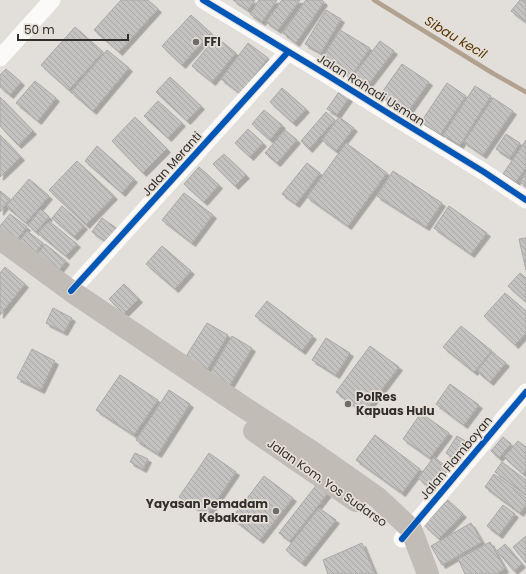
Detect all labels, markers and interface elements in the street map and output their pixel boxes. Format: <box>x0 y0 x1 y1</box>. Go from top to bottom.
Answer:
water label: Sibau kecil <box>421 11 491 64</box>
scale bar <box>18 16 128 42</box>
text: 50 m <box>24 21 55 38</box>
place label: FFI <box>204 33 221 50</box>
marker: FFI <box>191 37 201 47</box>
street label: Jalan Rahadi Usman <box>314 49 429 130</box>
street label: Jalan Meranti <box>138 128 205 200</box>
place label: PolRes Kapuas Hulu <box>356 388 435 419</box>
marker: PolRes Kapuas Hulu <box>343 399 353 409</box>
street label: Jalan Flamboyan <box>416 412 496 503</box>
street label: Jalan Kom. Yos Sudarso <box>264 435 391 531</box>
place label: Yayasan Pemadam Kebakaran <box>146 495 268 526</box>
marker: Yayasan Pemadam Kebakaran <box>271 506 281 516</box>

